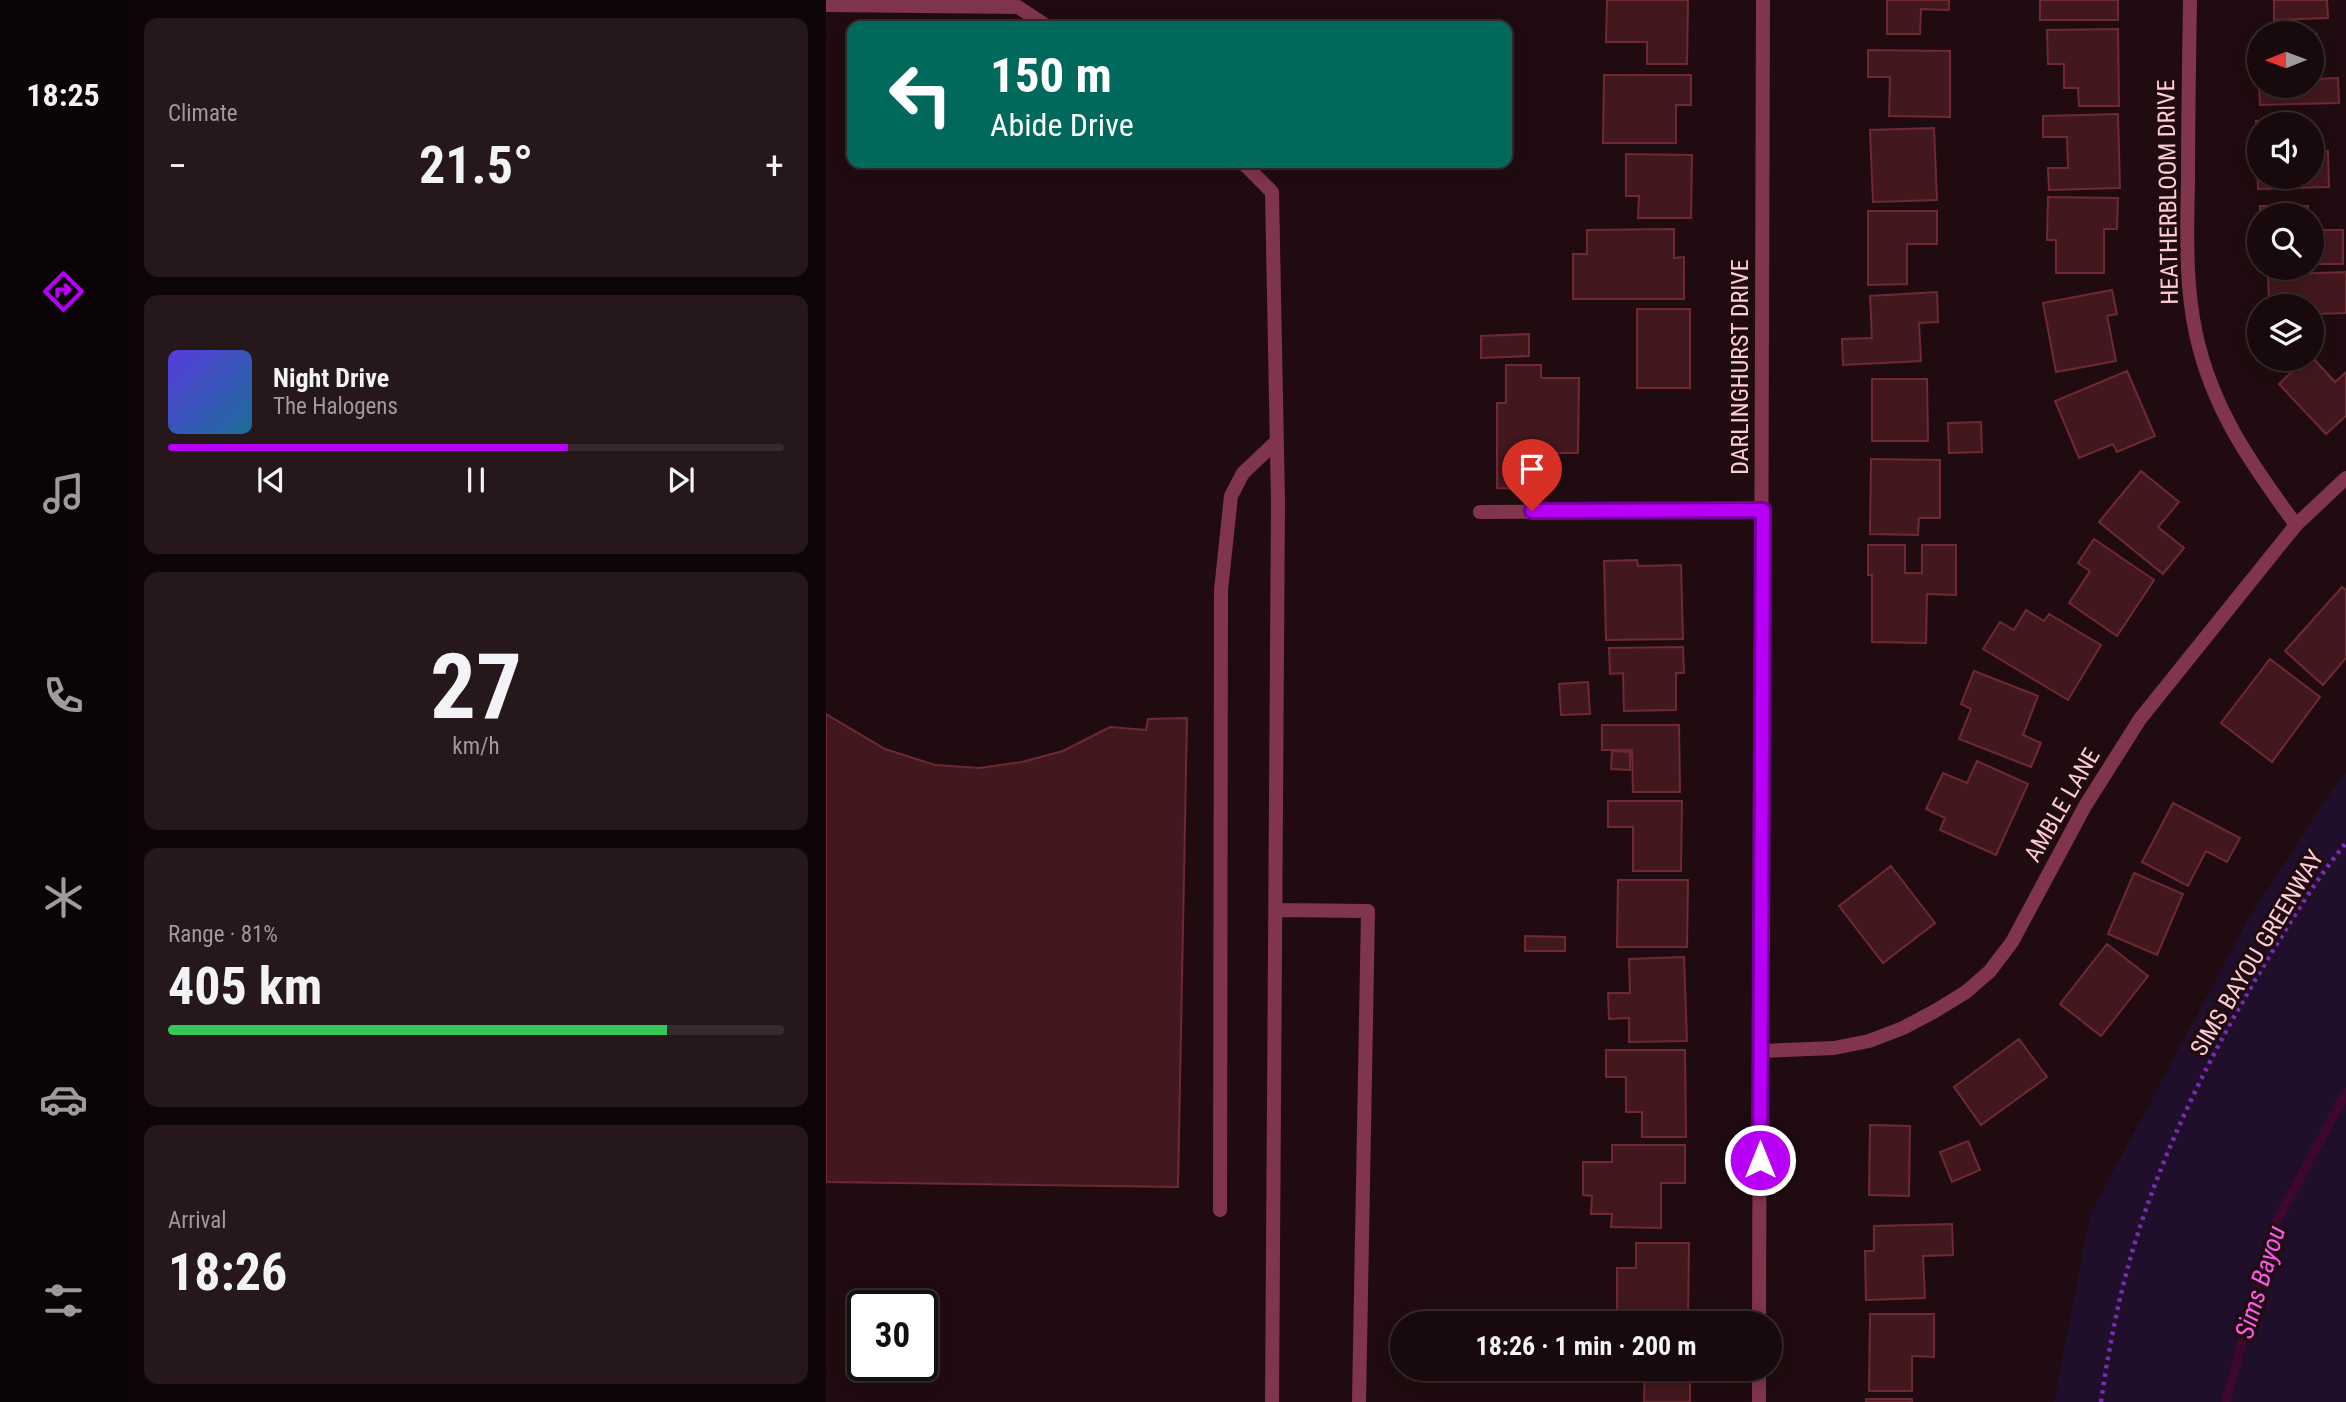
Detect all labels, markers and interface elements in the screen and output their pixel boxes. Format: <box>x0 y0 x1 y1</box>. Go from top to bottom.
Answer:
north arrow <box>2247 21 2324 98</box>
map controls <box>2247 21 2324 371</box>
text: 150 m <box>990 47 1112 104</box>
icon: left <box>875 49 966 140</box>
text: 18:25 <box>26 76 100 114</box>
street label: HEATHERBLOOM DRIVE <box>2152 79 2184 305</box>
text: Climate <box>168 100 238 127</box>
text: Abide Drive <box>990 106 1134 144</box>
button: sound <box>2247 112 2324 189</box>
text: 21.5° <box>419 135 533 196</box>
text: − <box>168 144 187 188</box>
text: + <box>765 144 784 188</box>
button: search <box>2247 203 2324 280</box>
street label: DARLINGHURST DRIVE <box>1726 259 1754 475</box>
icon: directions <box>39 267 88 316</box>
button: layers <box>2247 294 2324 371</box>
text: Night Drive <box>273 363 389 393</box>
text: The Halogens <box>273 393 398 420</box>
pin <box>1502 439 1562 511</box>
icon: arrive <box>1513 450 1551 488</box>
icon: previous <box>252 461 290 499</box>
icon: pause <box>457 461 495 499</box>
icon: next <box>662 461 700 499</box>
icon: music <box>39 469 88 518</box>
text: 27 <box>430 634 522 740</box>
icon: phone <box>39 671 88 720</box>
text: km/h <box>452 733 500 760</box>
street label: AMBLE LANE <box>2018 743 2106 867</box>
street label: SIMS BAYOU GREENWAY <box>2185 845 2330 1061</box>
icon: climate <box>39 873 88 922</box>
text: Range · 81% <box>168 921 278 948</box>
text: 405 km <box>168 956 322 1017</box>
icon: car <box>39 1075 88 1124</box>
position arrow <box>1723 1123 1797 1197</box>
text: Arrival <box>168 1207 227 1234</box>
water label: Sims Bayou <box>2229 1222 2291 1342</box>
text: 18:26 <box>168 1242 287 1303</box>
icon: filters <box>39 1276 88 1325</box>
speed limit sign: 30 <box>847 1290 938 1381</box>
text: 18:26 · 1 min · 200 m <box>1476 1331 1696 1361</box>

